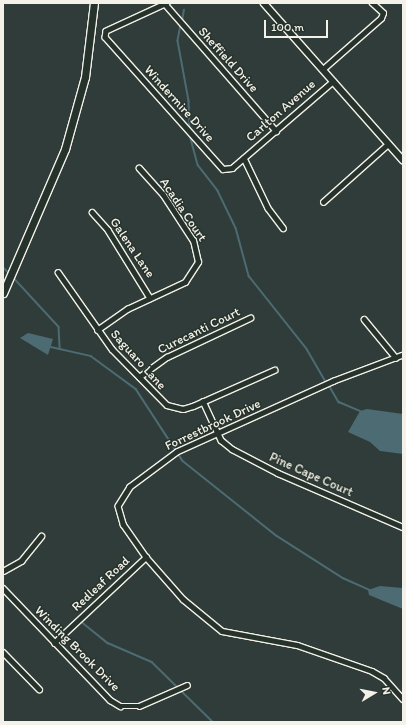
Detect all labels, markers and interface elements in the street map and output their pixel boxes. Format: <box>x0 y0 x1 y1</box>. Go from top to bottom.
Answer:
scale bar <box>266 12 330 38</box>
text: 100 m <box>271 20 304 34</box>
street label: Sheffield Drive <box>195 24 261 96</box>
street label: Windermire Drive <box>141 63 217 145</box>
street label: Carlton Avenue <box>243 77 319 145</box>
street label: Acadia Court <box>156 175 210 245</box>
street label: Galena Lane <box>106 215 158 281</box>
street label: Curecanti Court <box>155 304 243 358</box>
street label: Saguaro Lane <box>107 327 169 393</box>
street label: Forrestbrook Drive <box>163 396 263 454</box>
street label: Pine Cape Court <box>267 449 355 501</box>
street label: Redleaf Road <box>69 553 133 615</box>
street label: Winding Brook Drive <box>31 603 123 695</box>
north arrow <box>354 673 394 713</box>
text: N <box>379 686 393 696</box>

